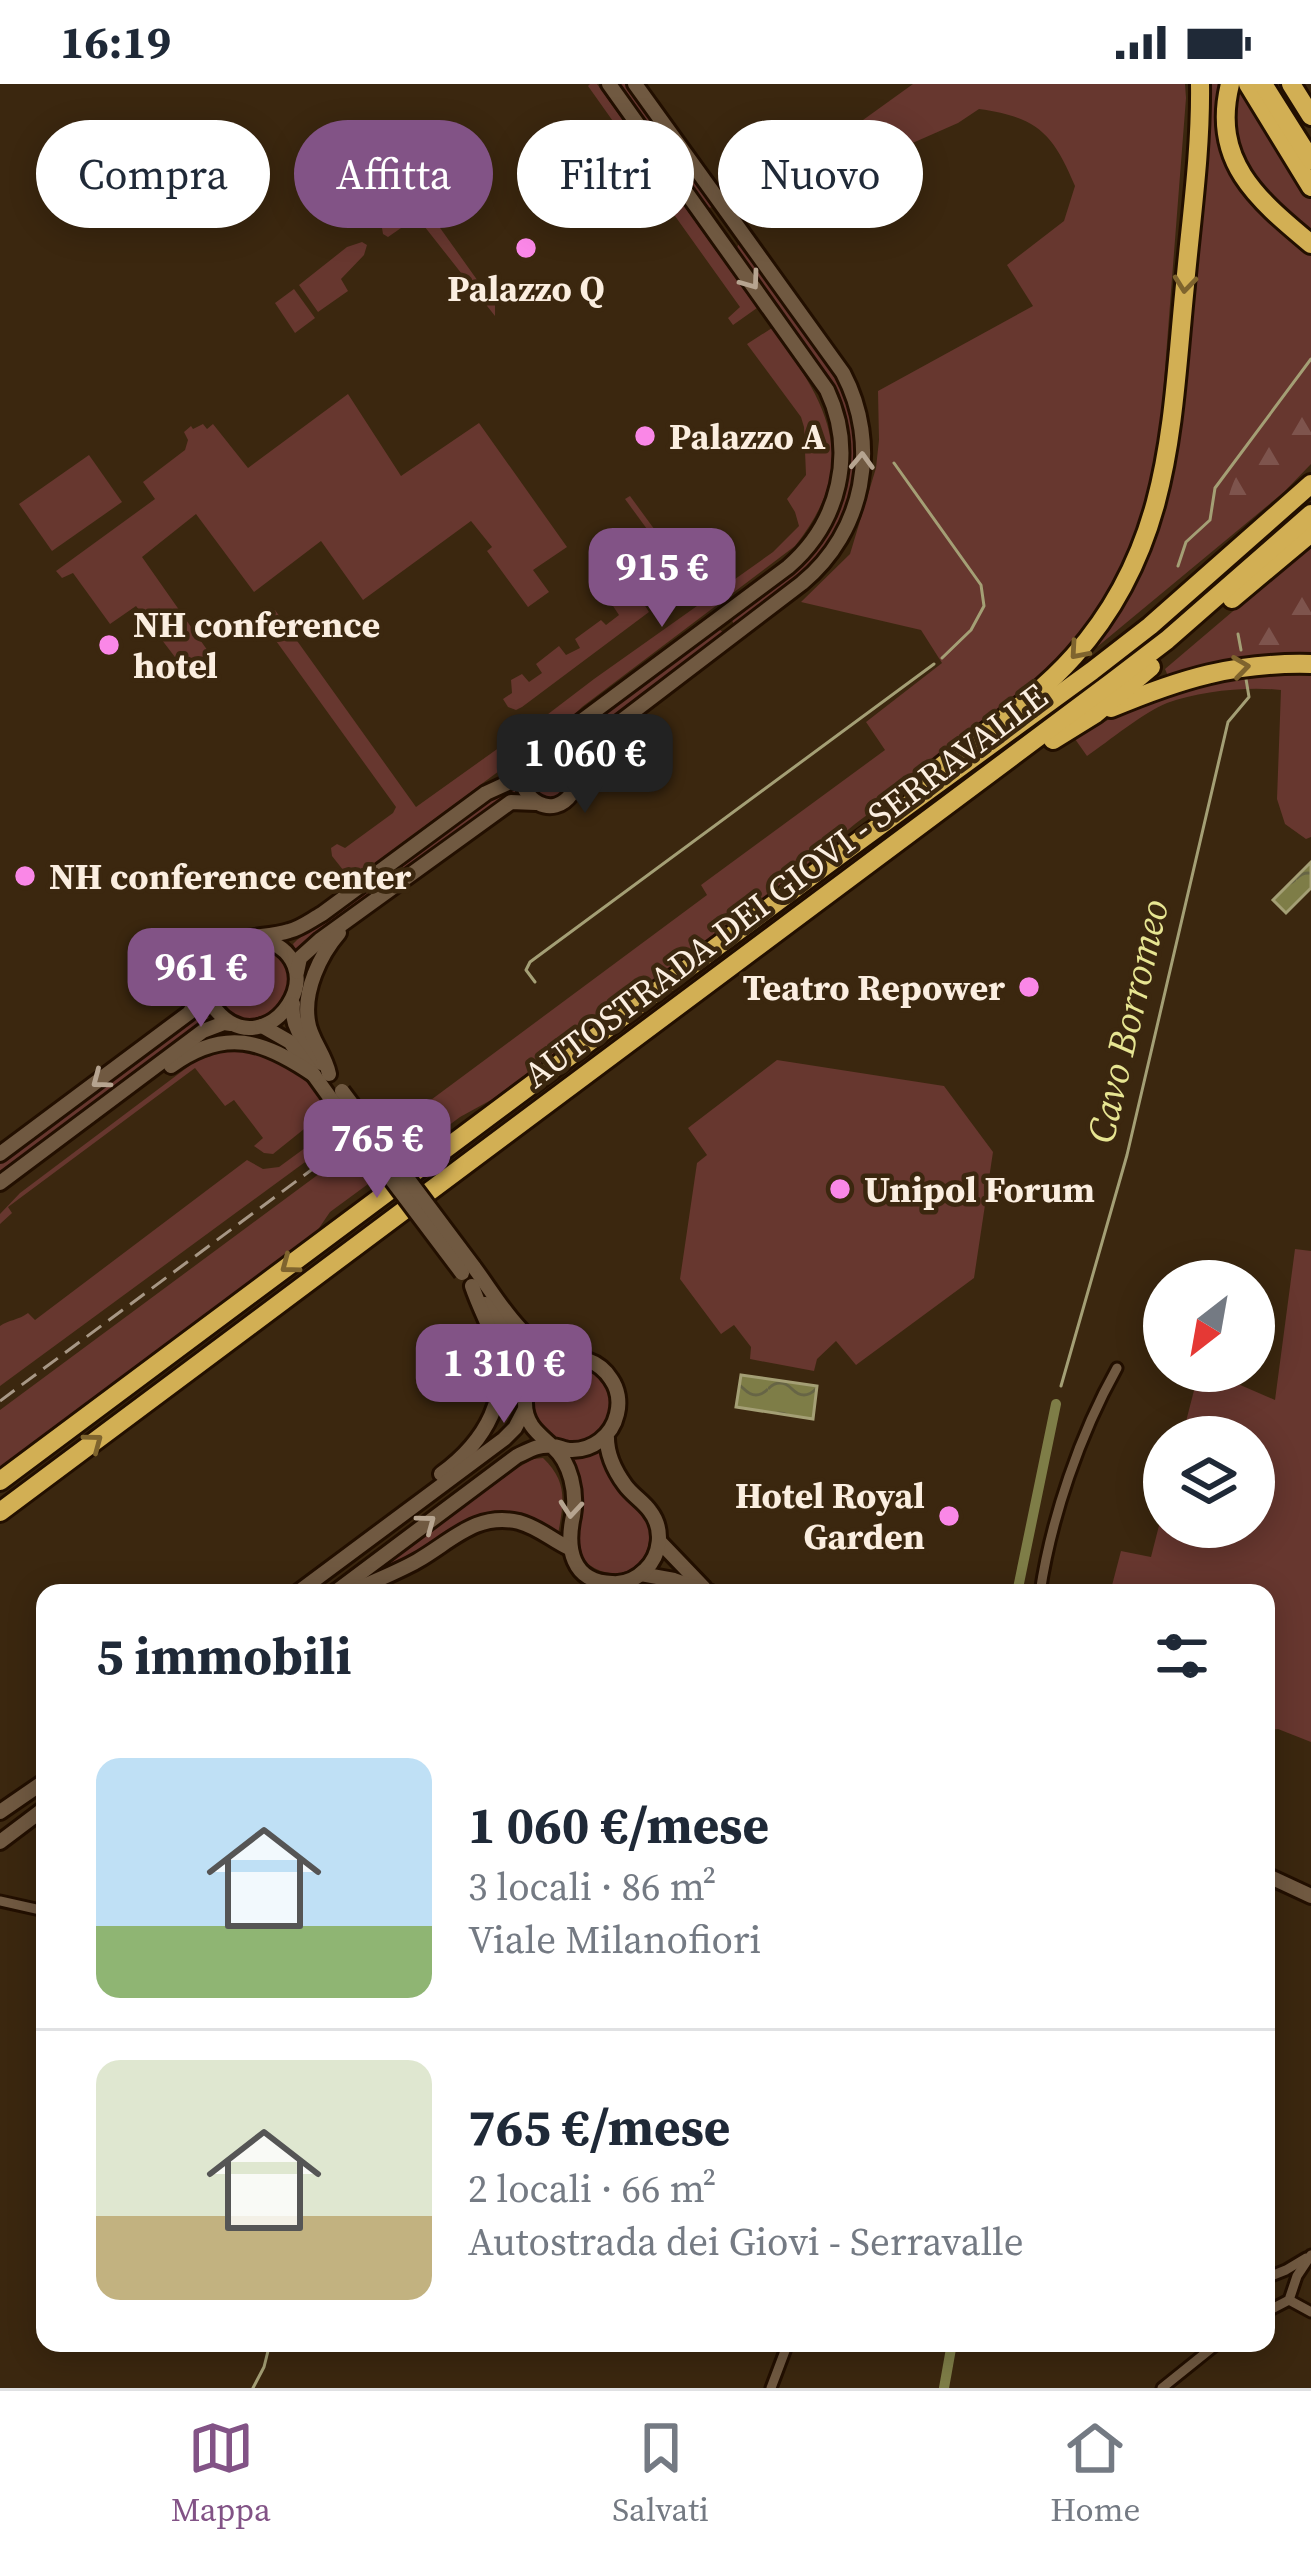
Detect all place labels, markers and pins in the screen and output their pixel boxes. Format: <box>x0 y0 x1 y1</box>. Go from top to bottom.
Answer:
marker: Palazzo Q <box>513 235 539 261</box>
place label: Palazzo Q <box>447 264 605 313</box>
place label: Palazzo A <box>669 412 826 461</box>
marker: Palazzo A <box>632 423 658 449</box>
pin: 915 € <box>578 528 746 630</box>
place label: NH conference hotel <box>133 600 380 690</box>
marker: NH conference hotel <box>96 632 122 658</box>
pin: 1 060 € <box>474 714 696 816</box>
place label: NH conference center <box>49 852 411 901</box>
marker: NH conference center <box>12 863 38 889</box>
pin: 961 € <box>117 928 285 1030</box>
place label: Teatro Repower <box>742 963 1005 1012</box>
marker: Teatro Repower <box>1016 974 1042 1000</box>
pin: 765 € <box>293 1099 461 1201</box>
place label: Unipol Forum <box>864 1165 1095 1214</box>
marker: Unipol Forum <box>827 1176 853 1202</box>
pin: 1 310 € <box>393 1324 615 1426</box>
place label: Hotel Royal Garden <box>735 1471 925 1561</box>
marker: Hotel Royal Garden <box>936 1503 962 1529</box>

